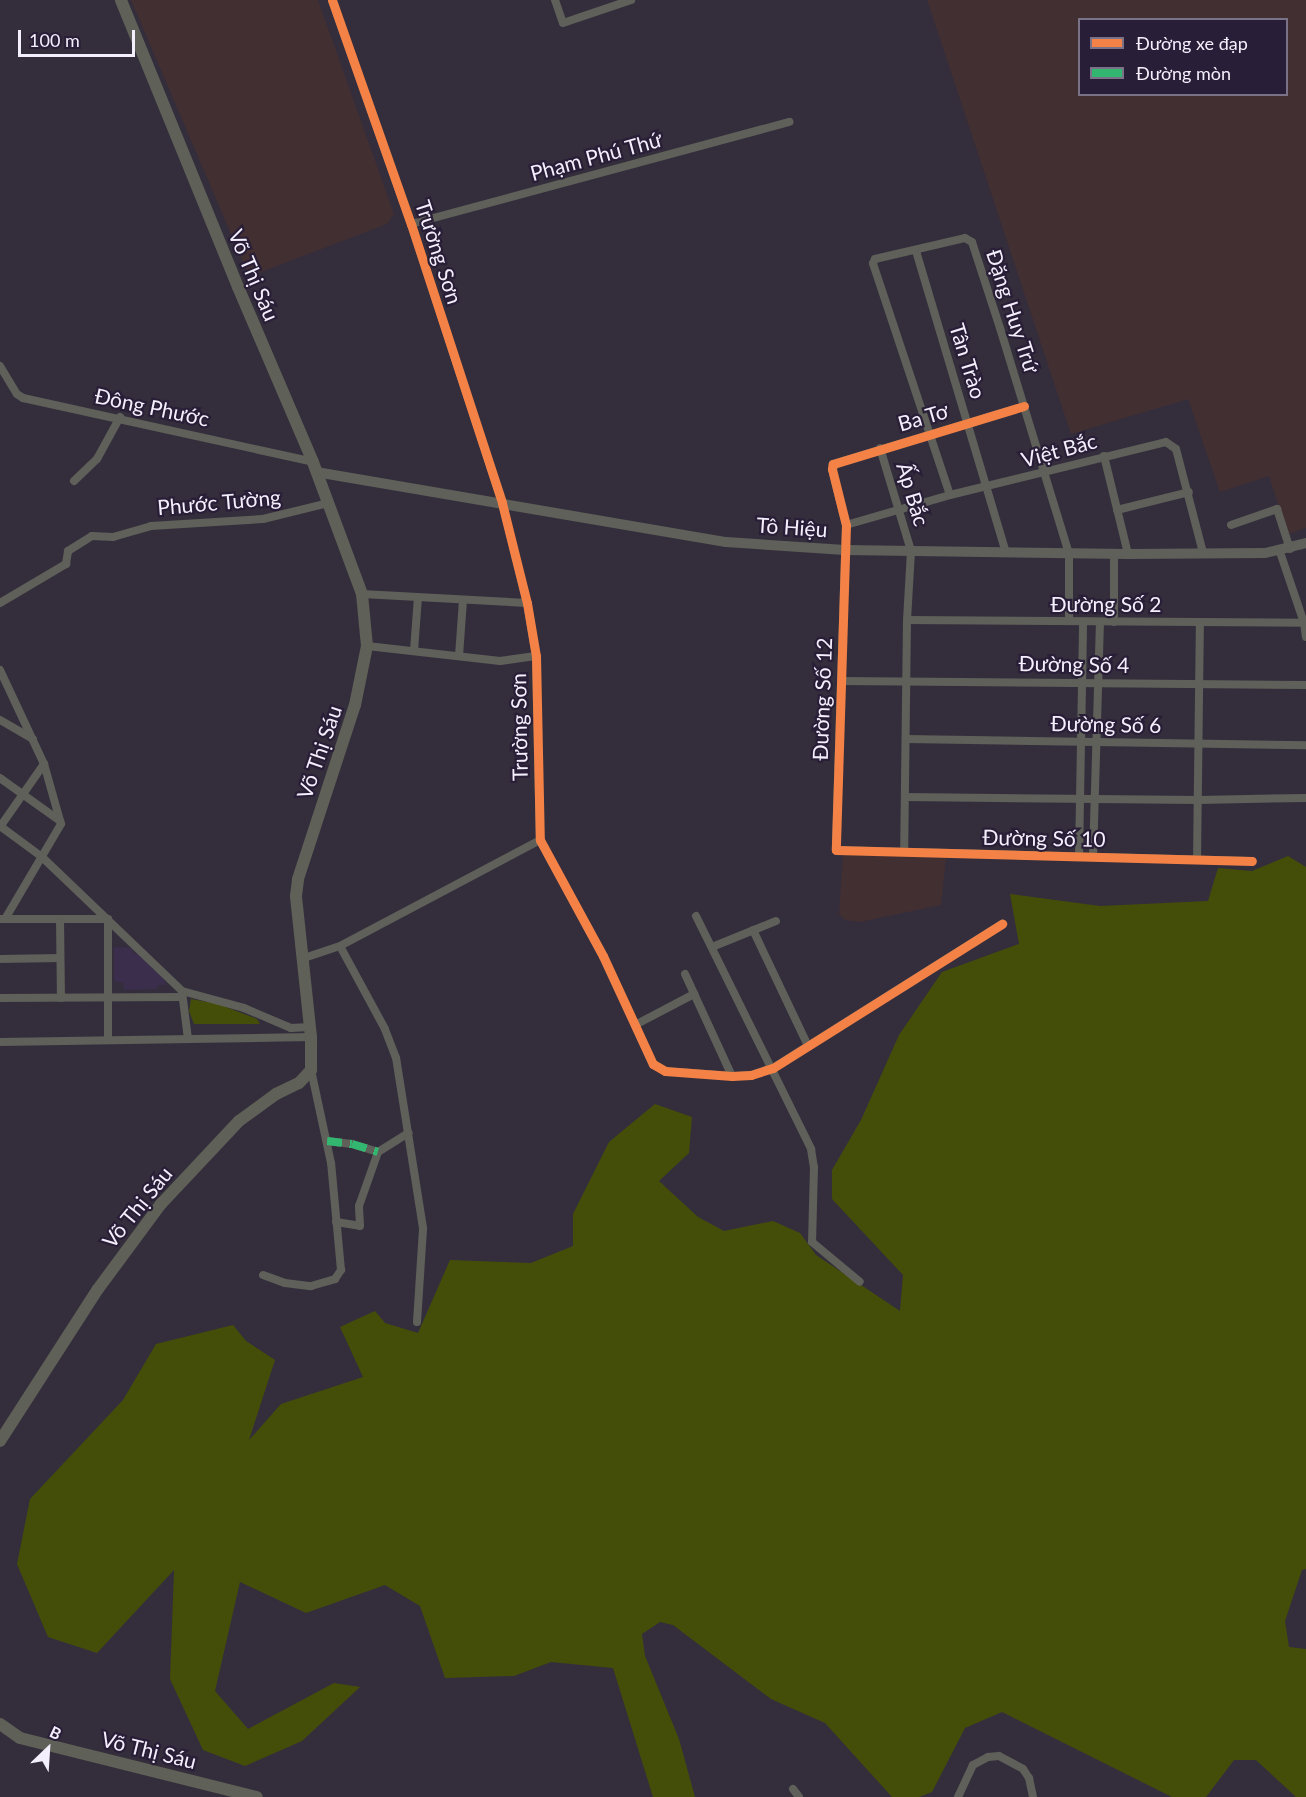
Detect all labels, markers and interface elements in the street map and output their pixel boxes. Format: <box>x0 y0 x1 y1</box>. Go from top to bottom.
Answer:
scale bar <box>21 18 138 56</box>
legend <box>1078 18 1288 96</box>
text: 100 m <box>29 29 80 51</box>
text: Đường xe đạp <box>1136 32 1248 54</box>
text: Đường mòn <box>1136 62 1231 84</box>
street label: Phạm Phú Thứ <box>527 126 665 186</box>
street label: Trường Sơn <box>410 197 468 307</box>
street label: Võ Thị Sáu <box>223 225 285 325</box>
street label: Đặng Huy Trứ <box>981 246 1045 376</box>
street label: Tân Trào <box>945 320 991 402</box>
street label: Đông Phước <box>93 383 211 431</box>
street label: Ba Tơ <box>895 398 951 436</box>
street label: Việt Bắc <box>1019 428 1099 472</box>
street label: Ấp Bắc <box>891 459 935 529</box>
street label: Phước Tường <box>156 484 282 520</box>
street label: Tô Hiệu <box>756 512 828 542</box>
street label: Đường Số 2 <box>1051 591 1161 617</box>
street label: Đường Số 12 <box>807 637 837 761</box>
street label: Đường Số 4 <box>1018 650 1130 678</box>
street label: Trường Sơn <box>505 673 533 781</box>
street label: Võ Thị Sáu <box>291 702 347 802</box>
street label: Đường Số 6 <box>1050 710 1162 738</box>
street label: Đường Số 10 <box>982 824 1106 852</box>
street label: Võ Thị Sáu <box>96 1161 178 1253</box>
north arrow <box>18 1719 78 1779</box>
text: B <box>47 1721 65 1743</box>
street label: Võ Thị Sáu <box>99 1726 199 1774</box>

